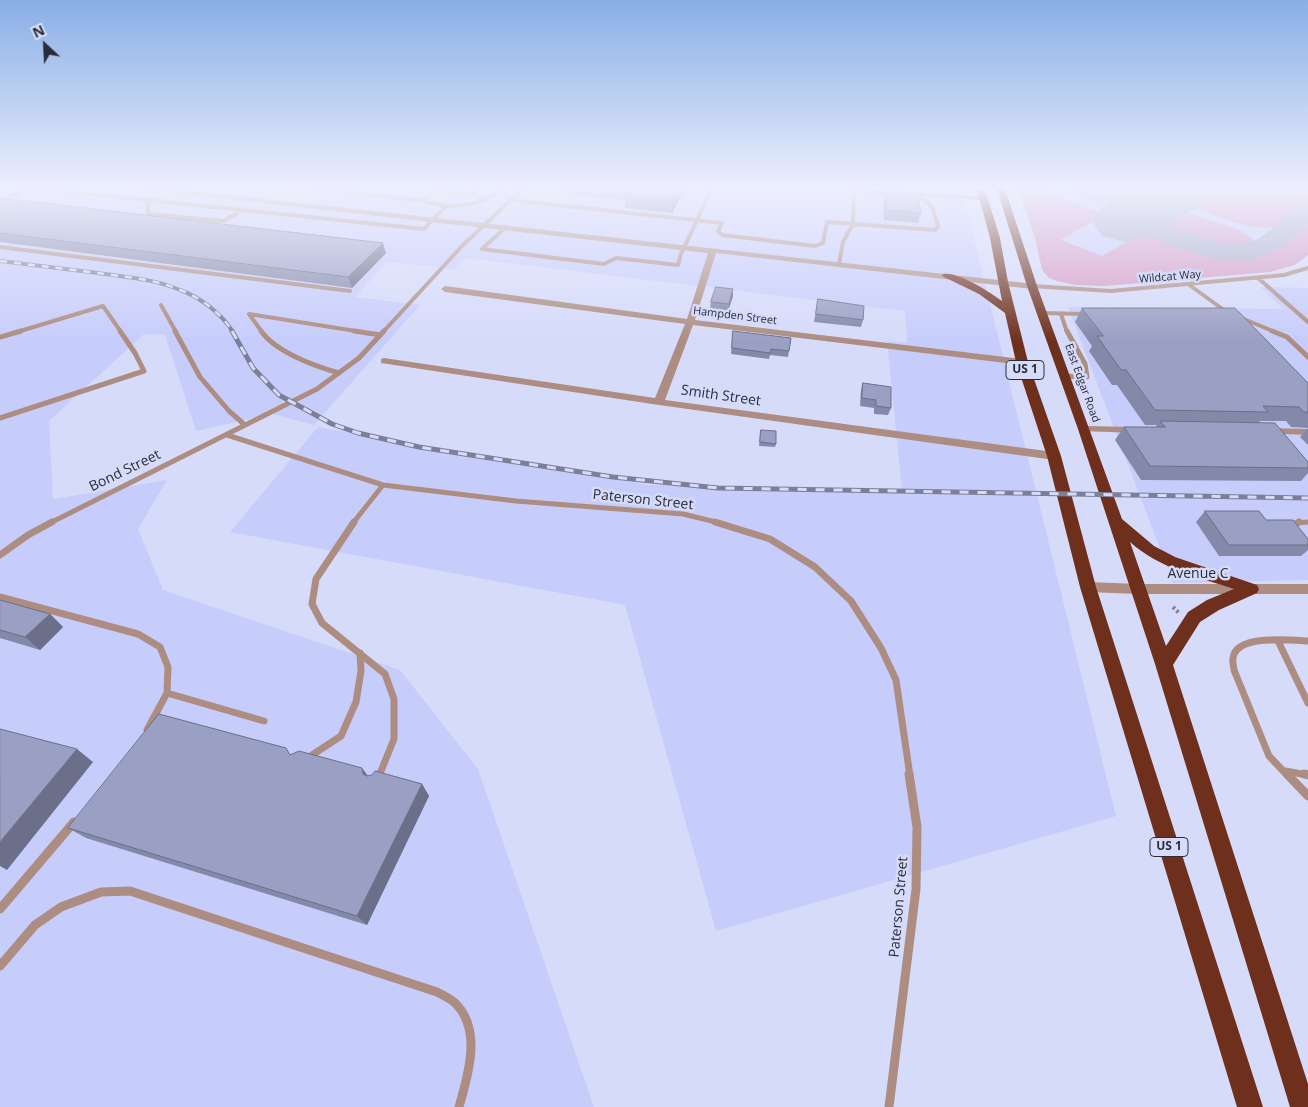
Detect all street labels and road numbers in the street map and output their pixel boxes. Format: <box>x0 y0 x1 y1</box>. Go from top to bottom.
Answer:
street label: Wildcat Way <box>1138 268 1202 286</box>
street label: Hampden Street <box>692 304 778 328</box>
street label: East Edgar Road <box>1062 342 1102 424</box>
road number: US 1 <box>1006 360 1044 380</box>
street label: Smith Street <box>680 382 762 410</box>
street label: Bond Street <box>87 446 163 496</box>
street label: Paterson Street <box>592 486 694 514</box>
street label: Avenue C <box>1167 566 1229 582</box>
road number: US 1 <box>1150 838 1188 856</box>
street label: Paterson Street <box>886 856 912 958</box>

